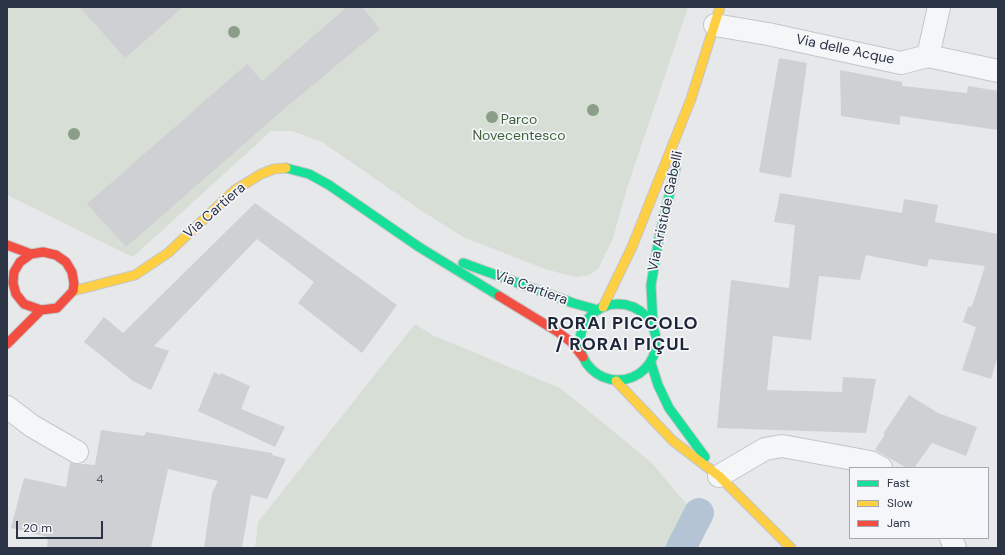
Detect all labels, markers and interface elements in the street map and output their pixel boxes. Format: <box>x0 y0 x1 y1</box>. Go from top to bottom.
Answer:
street label: Via delle Acque <box>794 31 896 69</box>
park label: Parco Novecentesco <box>472 112 566 144</box>
street label: Via Aristide Gabelli <box>645 149 687 273</box>
street label: Via Cartiera <box>181 180 249 242</box>
street label: Via Cartiera <box>492 267 570 309</box>
district label: RORAI PICCOLO / RORAI PIÇUL <box>547 313 699 356</box>
legend <box>849 467 989 539</box>
house number: 4 <box>96 473 104 487</box>
text: Fast <box>887 475 910 491</box>
text: Slow <box>887 495 913 511</box>
scale bar <box>18 513 105 539</box>
text: Jam <box>887 515 910 531</box>
text: 20 m <box>23 520 52 536</box>

